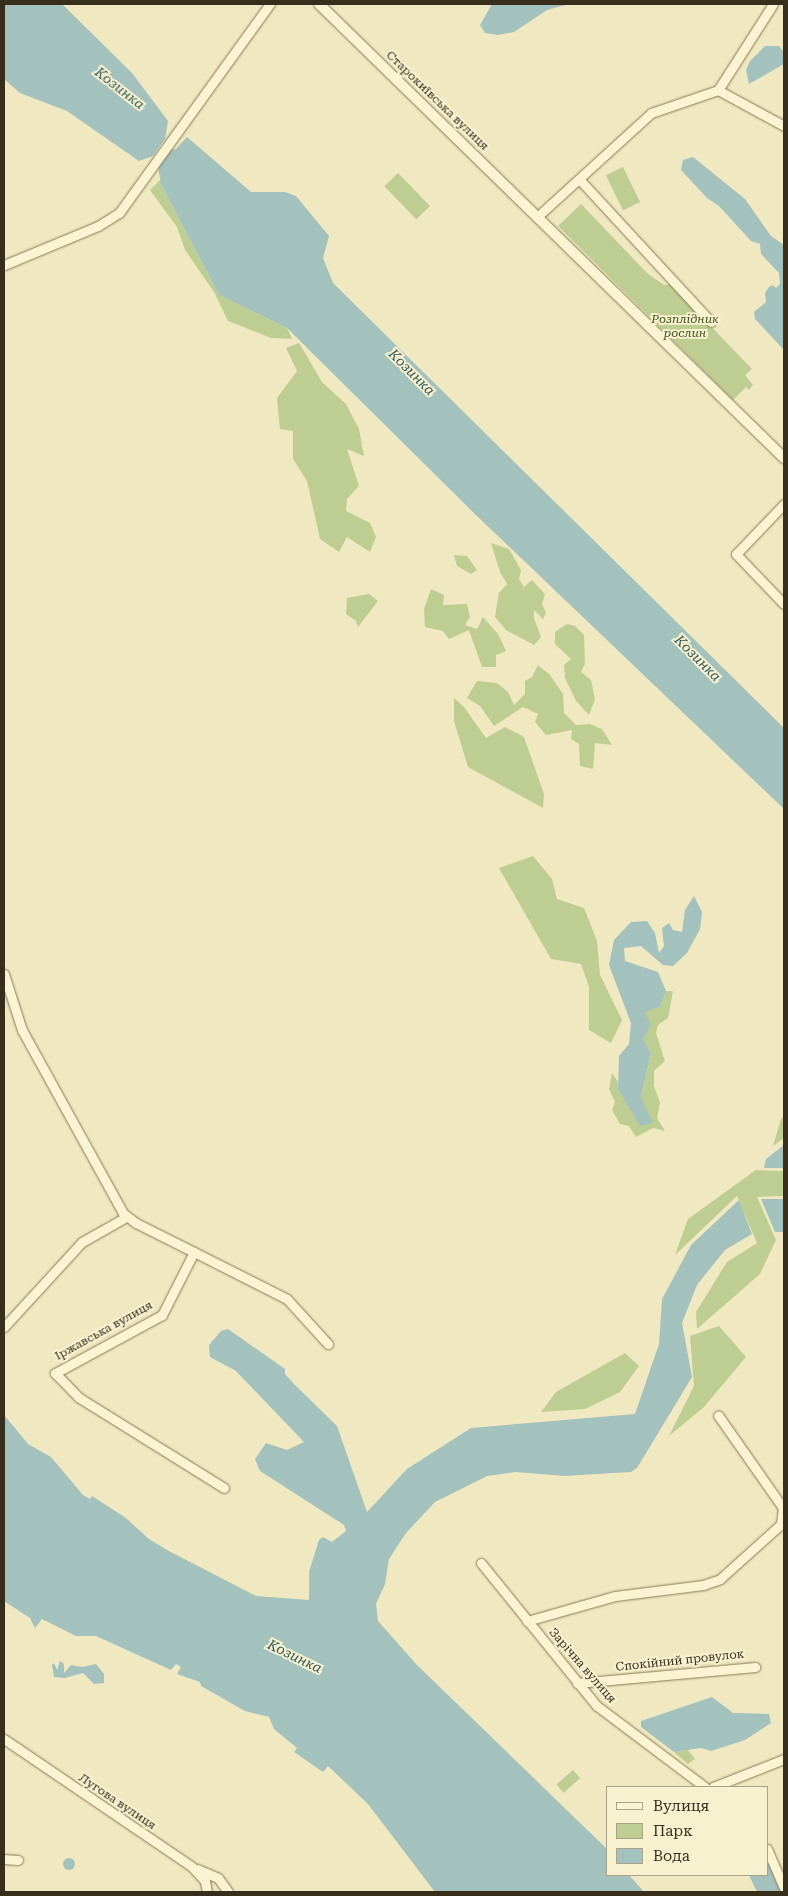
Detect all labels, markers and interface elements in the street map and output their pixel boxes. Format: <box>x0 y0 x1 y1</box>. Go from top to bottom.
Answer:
street label: Старокиївська вулиця <box>383 48 491 154</box>
water label: Козинка <box>92 63 148 113</box>
park label: Розплідник рослин <box>651 313 719 341</box>
water label: Козинка <box>385 345 439 399</box>
water label: Козинка <box>671 631 725 685</box>
street label: Іржавська вулиця <box>53 1298 155 1364</box>
street label: Зарічна вулиця <box>545 1626 619 1706</box>
water label: Козинка <box>265 1636 325 1676</box>
street label: Спокійний провулок <box>615 1647 745 1675</box>
street label: Лугова вулиця <box>76 1771 158 1833</box>
legend <box>606 1786 768 1876</box>
text: Вулиця <box>653 1797 709 1815</box>
text: Парк <box>653 1822 693 1840</box>
text: Вода <box>653 1847 690 1865</box>

